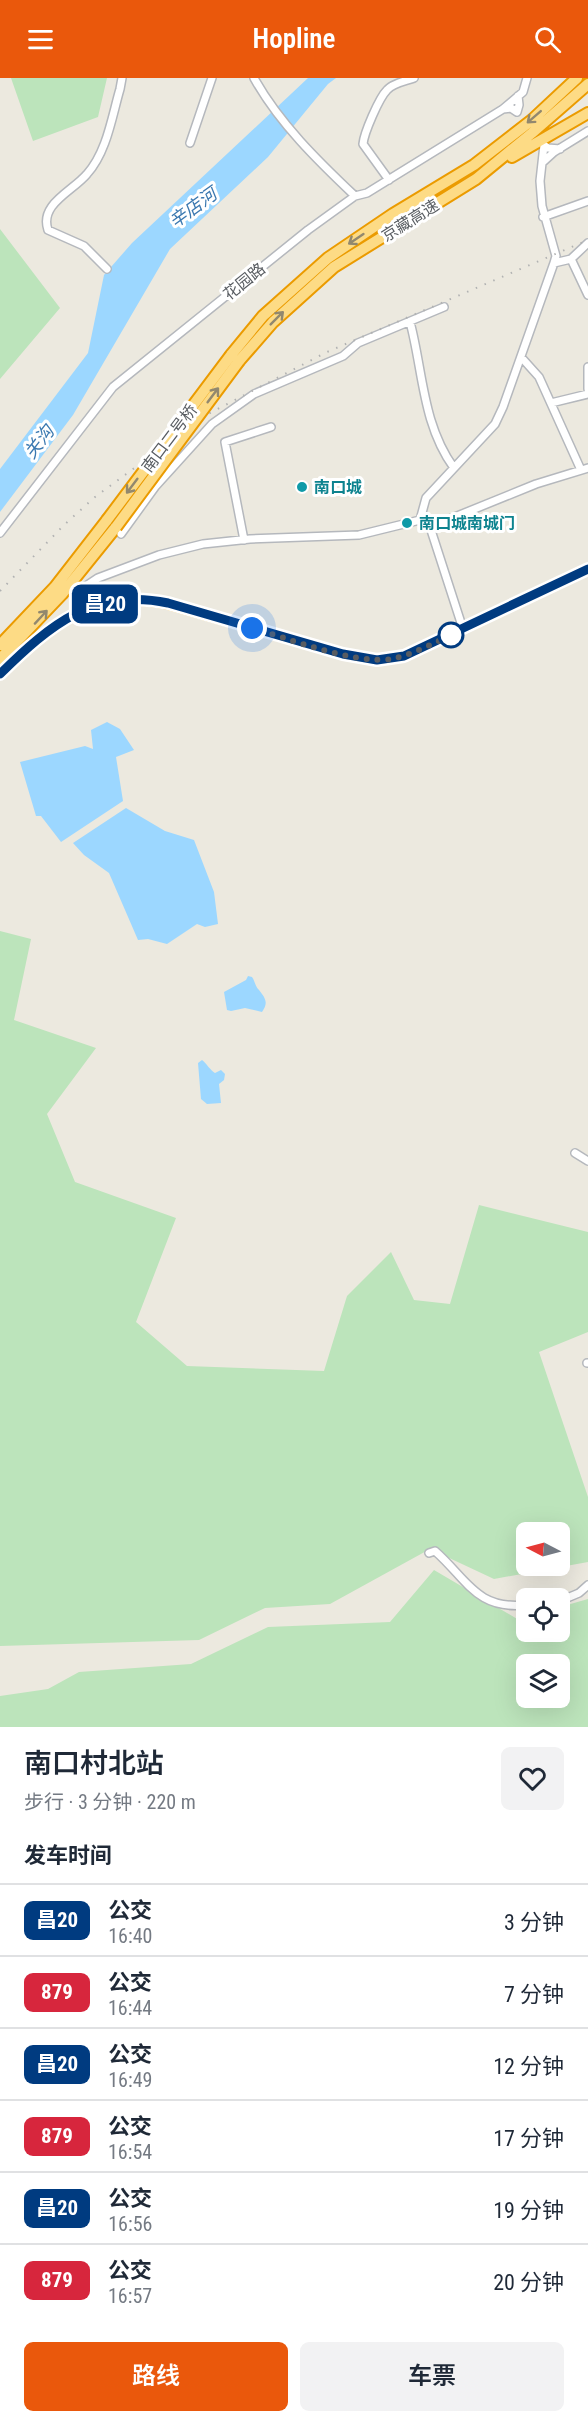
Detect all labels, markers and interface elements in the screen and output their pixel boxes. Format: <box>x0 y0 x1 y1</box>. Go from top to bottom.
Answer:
icon: menu <box>24 23 57 56</box>
text: Hopline <box>253 23 335 55</box>
icon: search <box>531 23 564 56</box>
one-way arrow <box>526 111 542 124</box>
water label: 辛店河 <box>165 181 223 232</box>
street label: 京藏高速 <box>378 195 442 245</box>
one-way arrow <box>348 233 364 245</box>
street label: 花园路 <box>220 259 269 304</box>
one-way arrow <box>270 310 285 325</box>
one-way arrow <box>207 388 220 404</box>
street label: 南口二号桥 <box>138 401 201 476</box>
water label: 关沟 <box>19 419 59 462</box>
one-way arrow <box>126 477 139 493</box>
place label: 南口城 <box>314 478 362 497</box>
marker: 南口城 <box>295 480 309 494</box>
place label: 南口城南城门 <box>419 514 515 533</box>
marker: 南口城南城门 <box>400 516 414 530</box>
line badge: 昌20 <box>70 584 140 624</box>
text: 昌20 <box>84 592 126 616</box>
one-way arrow <box>34 610 48 625</box>
your location <box>237 613 267 643</box>
unlabelled marker <box>438 622 464 648</box>
north arrow <box>516 1522 570 1576</box>
map controls <box>516 1522 570 1708</box>
button: locate <box>516 1588 570 1642</box>
button: layers <box>516 1654 570 1708</box>
text: 南口村北站 <box>24 1747 164 1780</box>
button: heart <box>501 1747 564 1810</box>
text: 步行 · 3 分钟 · 220 m <box>24 1790 196 1814</box>
text: 发车时间 <box>24 1843 112 1868</box>
text: 公交 <box>108 1898 152 1923</box>
text: 昌20 <box>36 1908 78 1932</box>
text: 3 分钟 <box>504 1910 564 1935</box>
text: 16:40 <box>108 1924 152 1948</box>
text: 公交 <box>108 1970 152 1995</box>
text: 879 <box>41 1980 73 2004</box>
text: 7 分钟 <box>504 1982 564 2007</box>
text: 16:44 <box>108 1996 152 2020</box>
text: 公交 <box>108 2042 152 2067</box>
text: 昌20 <box>36 2052 78 2076</box>
text: 12 分钟 <box>493 2054 564 2079</box>
text: 16:49 <box>108 2068 152 2092</box>
text: 公交 <box>108 2114 152 2139</box>
text: 879 <box>41 2124 73 2148</box>
text: 17 分钟 <box>493 2126 564 2151</box>
text: 16:54 <box>108 2140 152 2164</box>
text: 公交 <box>108 2186 152 2211</box>
text: 昌20 <box>36 2196 78 2220</box>
text: 19 分钟 <box>493 2198 564 2223</box>
text: 16:56 <box>108 2212 152 2236</box>
text: 公交 <box>108 2258 152 2283</box>
text: 879 <box>41 2268 73 2292</box>
text: 20 分钟 <box>493 2270 564 2295</box>
text: 16:57 <box>108 2284 152 2308</box>
button: 路线 <box>24 2342 288 2411</box>
button: 车票 <box>300 2342 564 2411</box>

